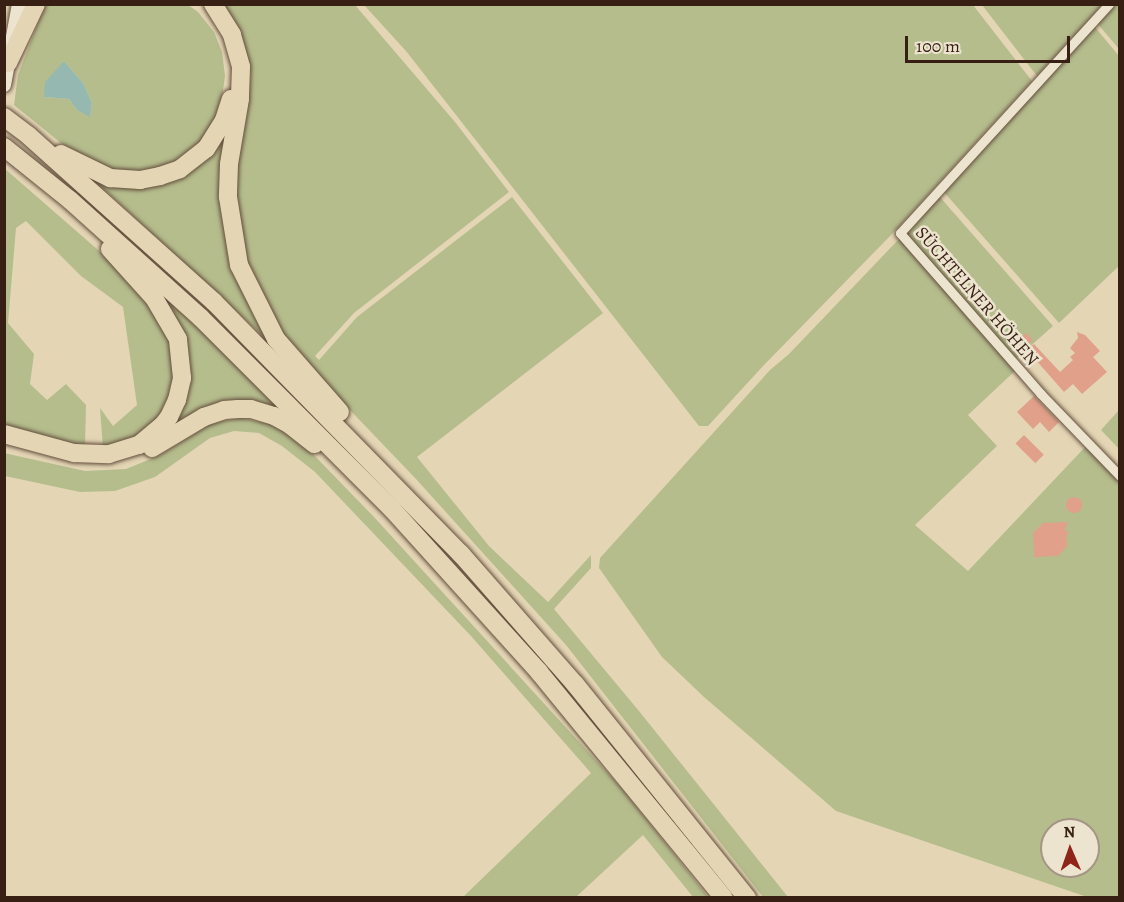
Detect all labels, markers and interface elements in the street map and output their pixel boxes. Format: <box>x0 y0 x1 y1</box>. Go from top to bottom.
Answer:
scale bar <box>908 24 1073 62</box>
text: 100 m <box>916 34 960 58</box>
street label: SÜCHTELNER HÖHEN <box>911 222 1043 370</box>
north arrow <box>1040 818 1100 878</box>
text: N <box>1063 821 1076 843</box>

